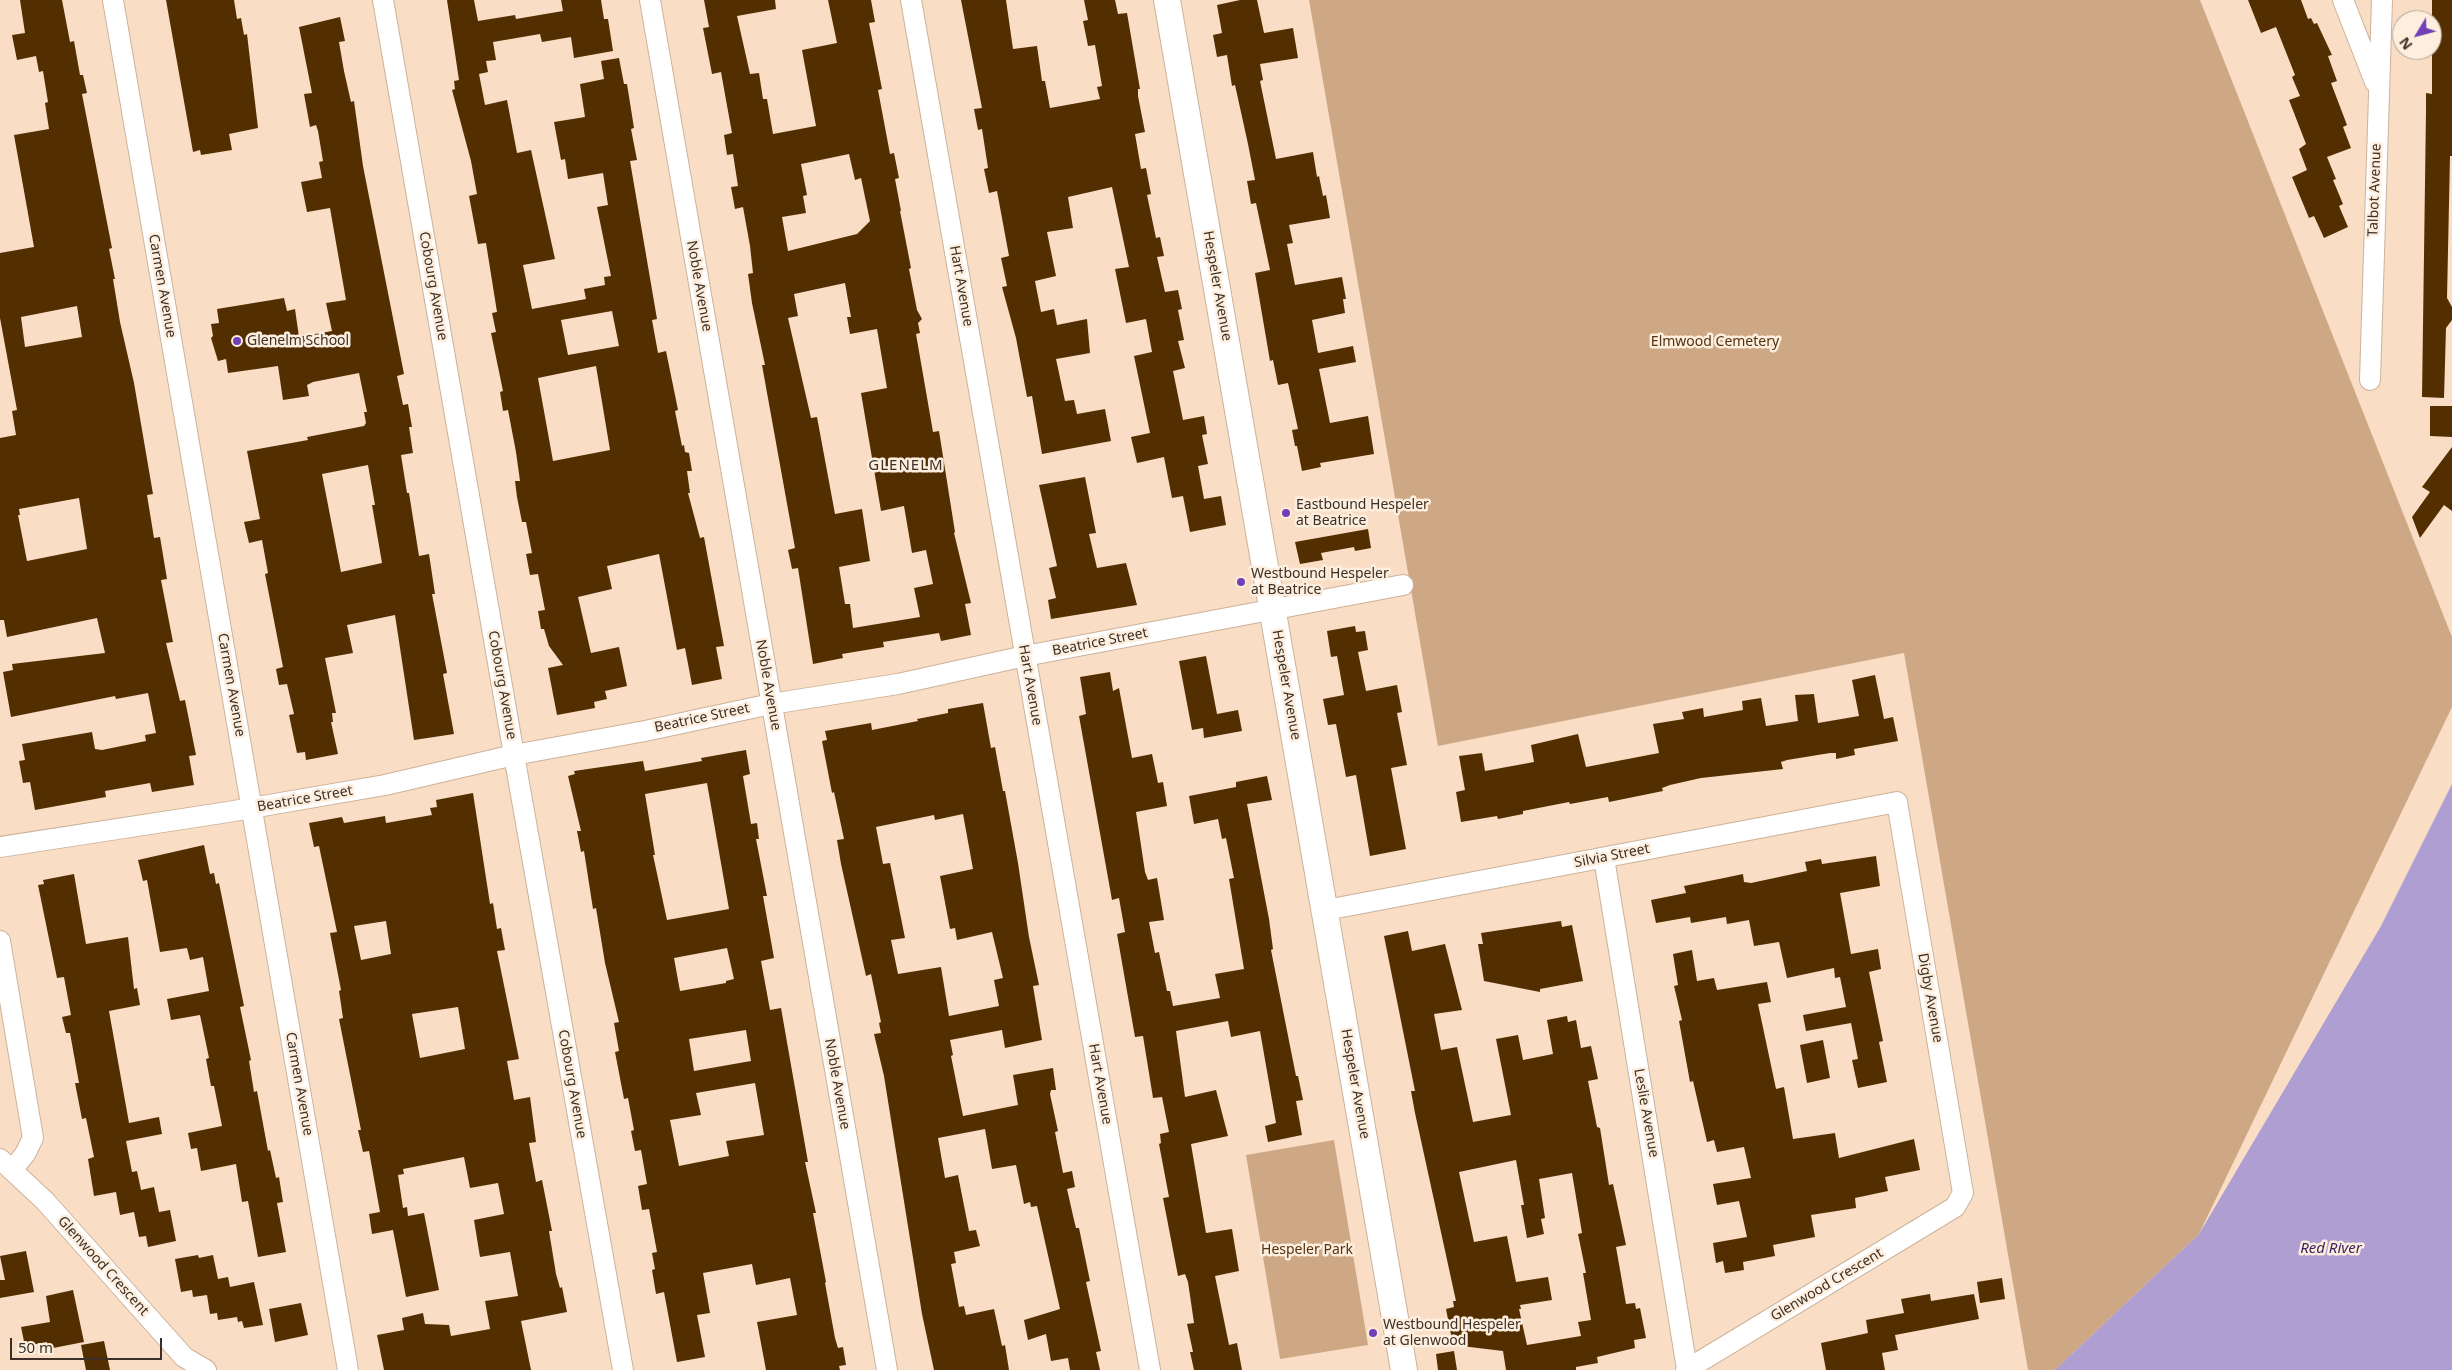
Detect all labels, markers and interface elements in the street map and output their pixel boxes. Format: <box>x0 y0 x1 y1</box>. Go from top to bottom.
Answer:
north arrow <box>2392 10 2442 60</box>
text: N <box>2394 33 2416 54</box>
street label: Talbot Avenue <box>2365 143 2385 237</box>
street label: Cobourg Avenue <box>415 230 451 342</box>
street label: Hespeler Avenue <box>1199 230 1235 342</box>
street label: Carmen Avenue <box>145 233 179 339</box>
street label: Noble Avenue <box>683 239 715 333</box>
street label: Hart Avenue <box>946 244 976 328</box>
place label: Glenelm School <box>247 333 349 349</box>
park label: Elmwood Cemetery <box>1651 334 1779 350</box>
marker: Glenelm School <box>231 335 243 347</box>
district label: GLENELM <box>867 457 945 475</box>
place label: Eastbound Hespeler at Beatrice <box>1296 497 1429 530</box>
marker: Eastbound Hespeler at Beatrice <box>1280 507 1292 519</box>
place label: Westbound Hespeler at Beatrice <box>1251 566 1389 598</box>
marker: Westbound Hespeler at Beatrice <box>1235 576 1247 588</box>
street label: Beatrice Street <box>1051 625 1149 659</box>
street label: Cobourg Avenue <box>484 629 520 741</box>
street label: Hespeler Avenue <box>1268 629 1304 741</box>
street label: Carmen Avenue <box>214 632 248 738</box>
street label: Noble Avenue <box>752 638 784 732</box>
street label: Hart Avenue <box>1015 643 1045 727</box>
street label: Beatrice Street <box>653 700 751 736</box>
street label: Beatrice Street <box>256 782 354 816</box>
street label: Silvia Street <box>1573 840 1651 872</box>
street label: Digby Avenue <box>1914 952 1946 1044</box>
street label: Cobourg Avenue <box>554 1028 590 1140</box>
street label: Hespeler Avenue <box>1337 1028 1373 1140</box>
street label: Carmen Avenue <box>282 1031 316 1137</box>
street label: Noble Avenue <box>821 1037 853 1131</box>
street label: Hart Avenue <box>1085 1042 1115 1126</box>
street label: Leslie Avenue <box>1630 1067 1662 1159</box>
street label: Glenwood Crescent <box>54 1213 152 1319</box>
water label: Red River <box>2300 1240 2362 1258</box>
park label: Hespeler Park <box>1261 1242 1353 1258</box>
street label: Glenwood Crescent <box>1768 1245 1886 1325</box>
place label: Westbound Hespeler at Glenwood <box>1383 1317 1521 1350</box>
marker: Westbound Hespeler at Glenwood <box>1367 1327 1379 1339</box>
scale bar <box>12 1328 165 1360</box>
text: 50 m <box>18 1337 53 1357</box>

